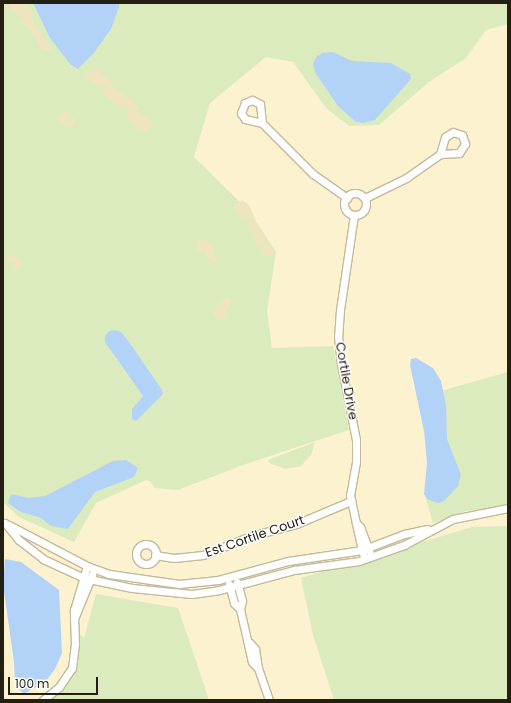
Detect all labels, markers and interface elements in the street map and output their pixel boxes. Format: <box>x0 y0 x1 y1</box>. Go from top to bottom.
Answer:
street label: Cortile Drive <box>332 341 360 421</box>
street label: Est Cortile Court <box>203 513 307 561</box>
scale bar <box>10 669 100 695</box>
text: 100 m <box>15 675 49 692</box>

